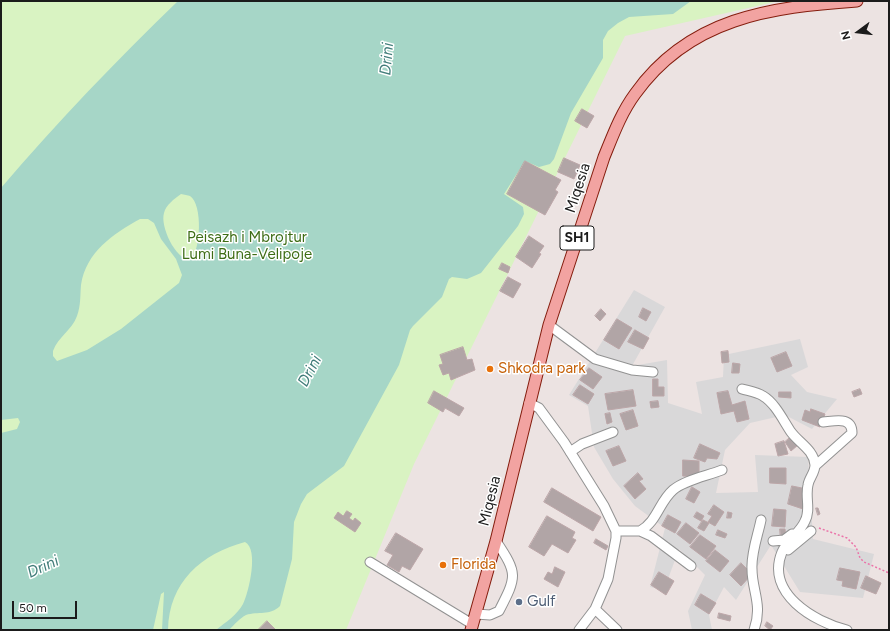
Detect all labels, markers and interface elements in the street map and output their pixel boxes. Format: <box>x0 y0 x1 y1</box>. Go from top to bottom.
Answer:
north arrow <box>838 12 878 52</box>
text: N <box>839 29 853 41</box>
water label: Drini <box>376 42 398 76</box>
street label: Miqesia <box>562 161 594 215</box>
road number: SH1 <box>560 226 594 250</box>
park label: Peisazh i Mbrojtur Lumi Buna-Velipoje <box>182 229 312 264</box>
water label: Drini <box>294 352 326 390</box>
place label: Shkodra park <box>498 360 585 378</box>
marker: Shkodra park <box>485 364 495 374</box>
street label: Miqesia <box>475 474 505 528</box>
water label: Drini <box>24 552 62 582</box>
place label: Florida <box>451 556 496 574</box>
marker: Florida <box>438 560 448 570</box>
scale bar <box>14 593 79 619</box>
place label: Gulf <box>527 593 556 611</box>
marker: Gulf <box>514 597 524 607</box>
text: 50 m <box>19 601 47 615</box>

